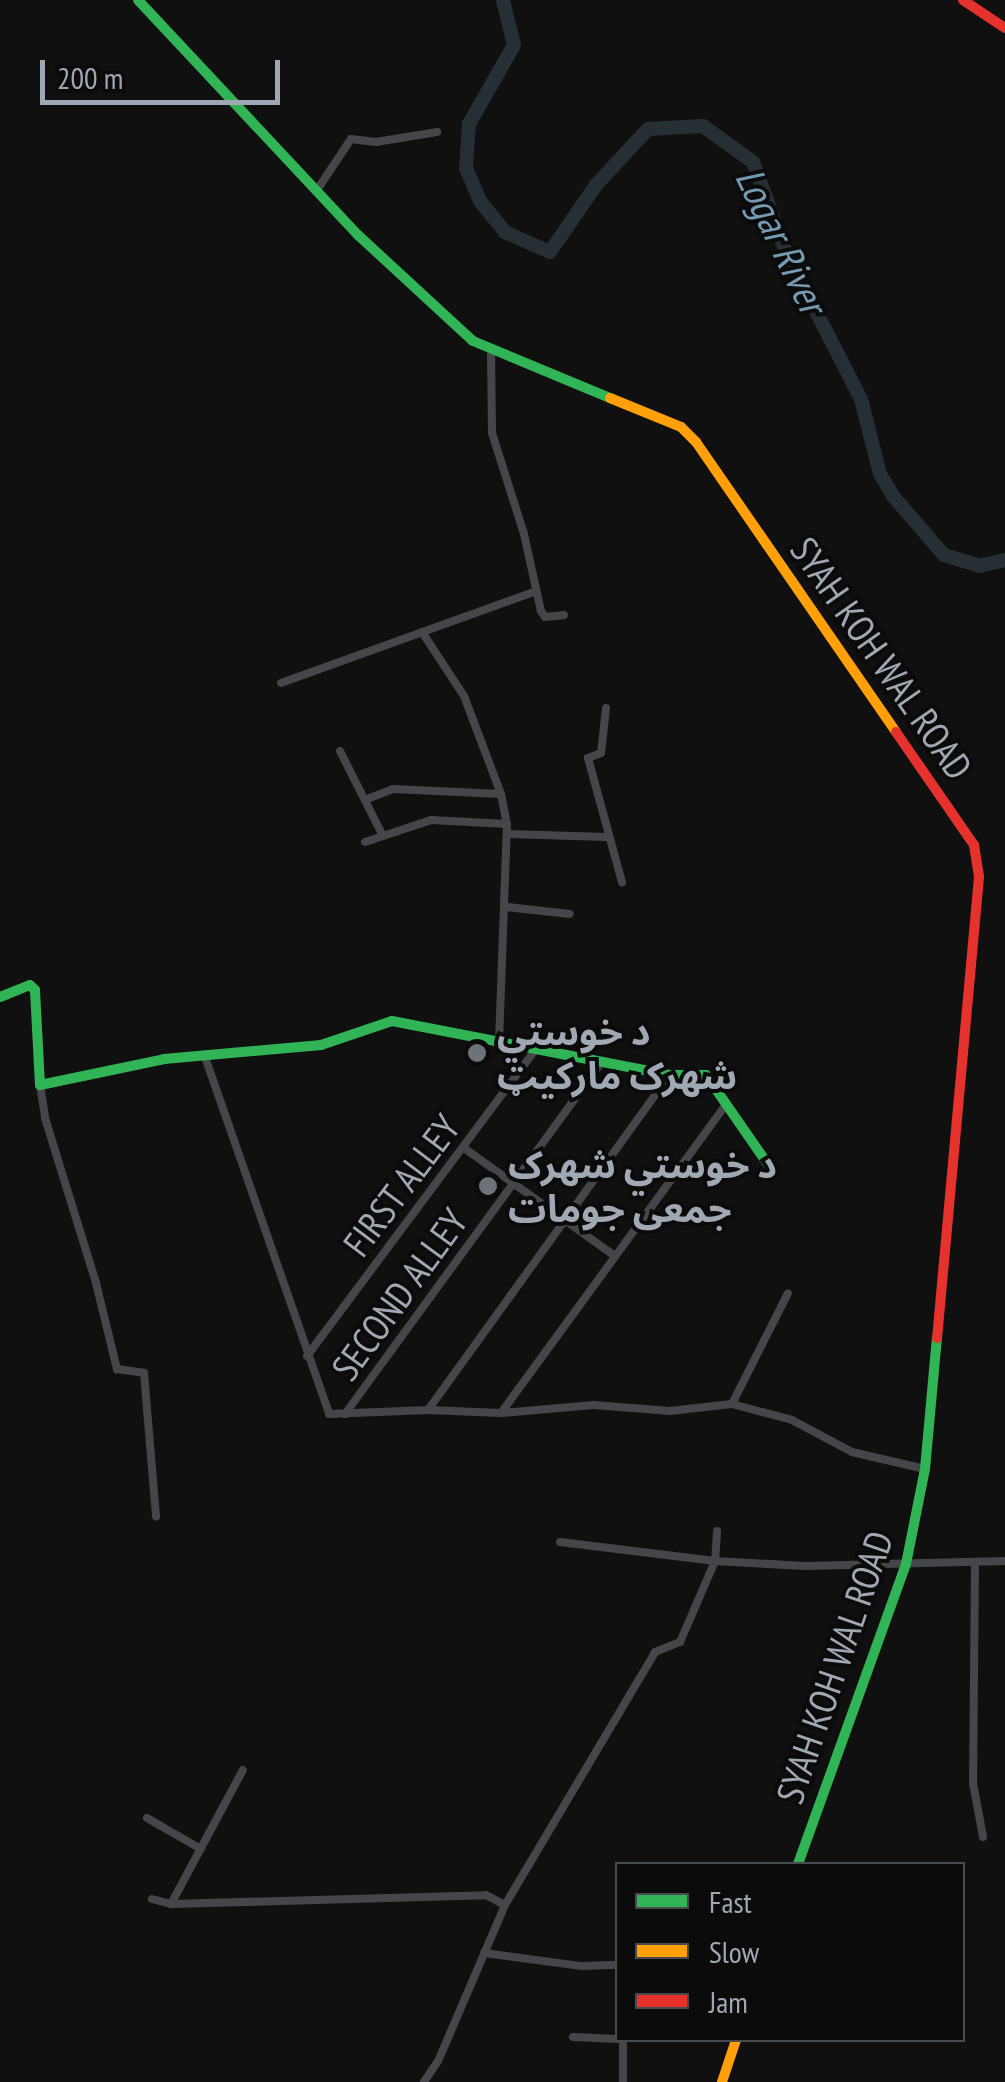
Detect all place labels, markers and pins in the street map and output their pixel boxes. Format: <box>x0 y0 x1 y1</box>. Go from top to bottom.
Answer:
place label: د خوستي شهرک مارکیټ <box>497 1008 737 1098</box>
marker: د خوستي شهرک مارکیټ <box>466 1042 488 1064</box>
place label: د خوستي شهرک جمعی جومات <box>508 1141 777 1230</box>
marker: د خوستي شهرک جمعی جومات <box>477 1175 499 1197</box>

